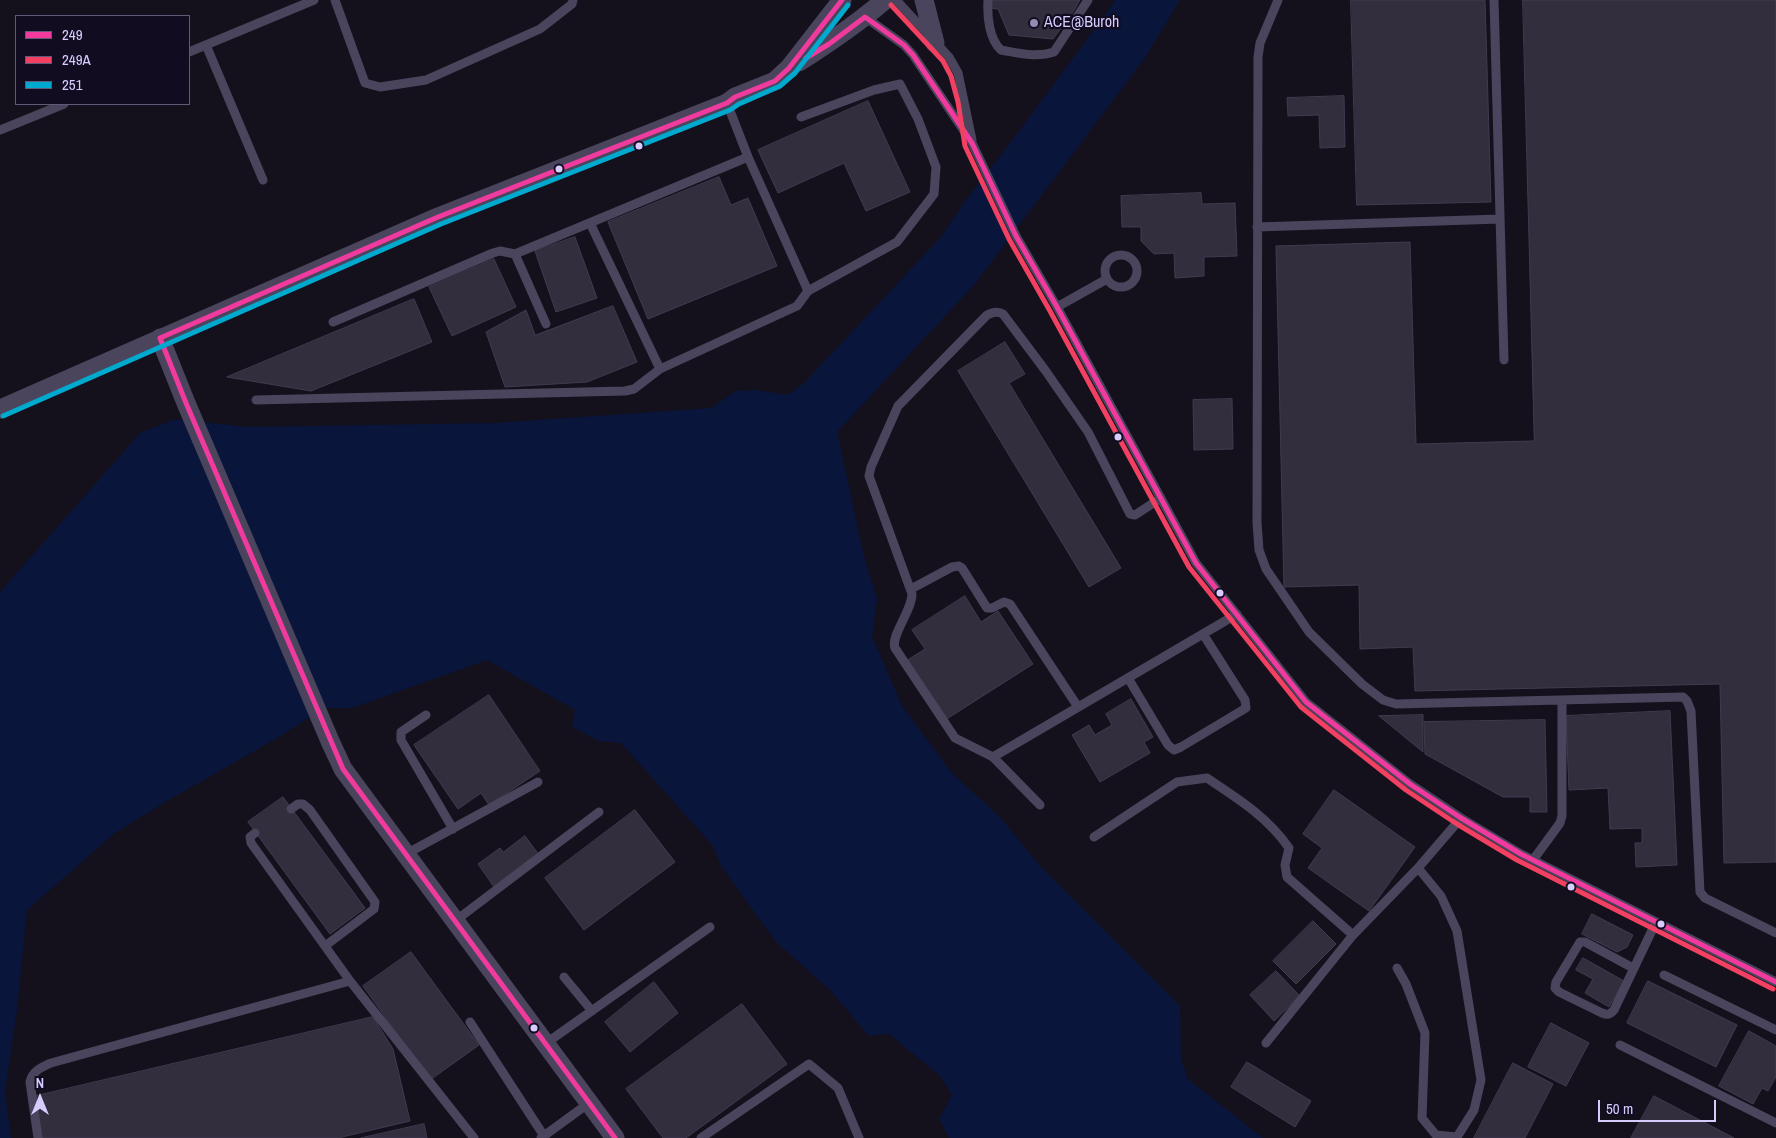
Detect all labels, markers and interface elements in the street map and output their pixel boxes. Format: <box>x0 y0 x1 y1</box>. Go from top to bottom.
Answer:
place label: ACE@Buroh <box>1044 13 1119 33</box>
legend <box>15 15 190 105</box>
marker: ACE@Buroh <box>1028 17 1040 29</box>
text: 249 <box>62 24 83 45</box>
text: 249A <box>62 49 91 70</box>
text: 251 <box>62 74 83 95</box>
unlabelled marker <box>634 141 644 151</box>
unlabelled marker <box>554 164 564 174</box>
unlabelled marker <box>1113 432 1123 442</box>
unlabelled marker <box>1215 588 1225 598</box>
unlabelled marker <box>1566 882 1576 892</box>
unlabelled marker <box>1656 919 1666 929</box>
unlabelled marker <box>529 1023 539 1033</box>
north arrow <box>15 1073 65 1123</box>
text: N <box>36 1074 44 1092</box>
scale bar <box>1601 1090 1718 1122</box>
text: 50 m <box>1606 1098 1633 1119</box>

